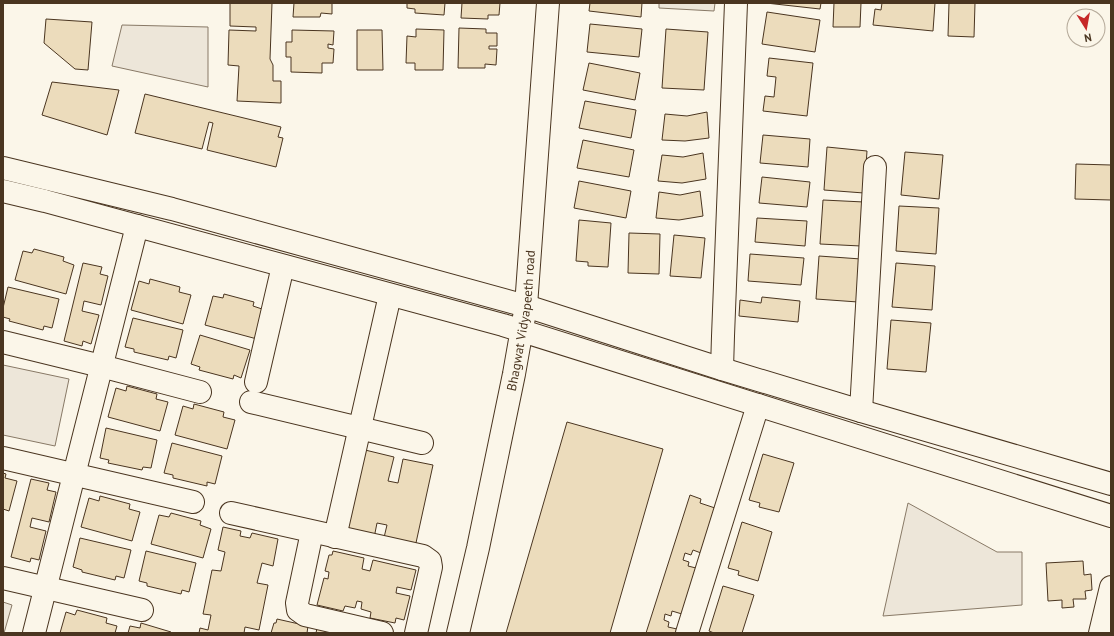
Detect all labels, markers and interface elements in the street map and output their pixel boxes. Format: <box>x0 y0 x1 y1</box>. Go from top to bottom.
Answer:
north arrow <box>1066 8 1106 48</box>
text: N <box>1083 30 1093 45</box>
street label: Bhagwat Vidyapeeth road <box>502 250 539 392</box>

